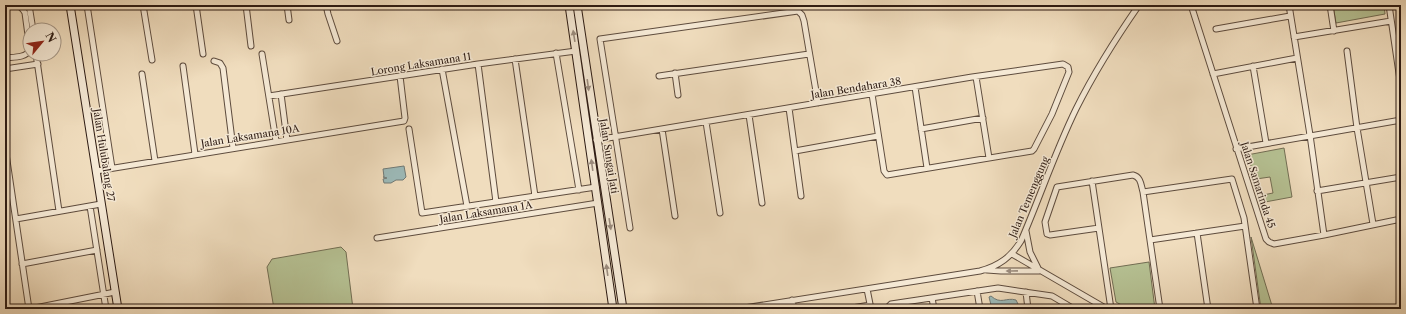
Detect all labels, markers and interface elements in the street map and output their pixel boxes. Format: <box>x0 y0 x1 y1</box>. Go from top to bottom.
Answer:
north arrow <box>22 22 62 62</box>
text: N <box>42 30 59 45</box>
one-way arrow <box>571 30 577 42</box>
street label: Lorong Laksamana 11 <box>370 50 473 78</box>
street label: Jalan Bendahara 38 <box>808 74 902 102</box>
one-way arrow <box>585 79 591 91</box>
street label: Jalan Hulubalang 27 <box>90 106 118 202</box>
street label: Jalan Sungai Jati <box>596 116 621 194</box>
street label: Jalan Laksamana 10A <box>198 122 301 151</box>
street label: Jalan Samarinda 45 <box>1237 138 1278 230</box>
street label: Jalan Temenggung <box>1005 154 1052 241</box>
one-way arrow <box>589 159 595 171</box>
street label: Jalan Laksamana 1A <box>437 198 534 226</box>
one-way arrow <box>607 218 613 231</box>
one-way arrow <box>604 264 610 276</box>
one-way arrow <box>1005 268 1018 274</box>

